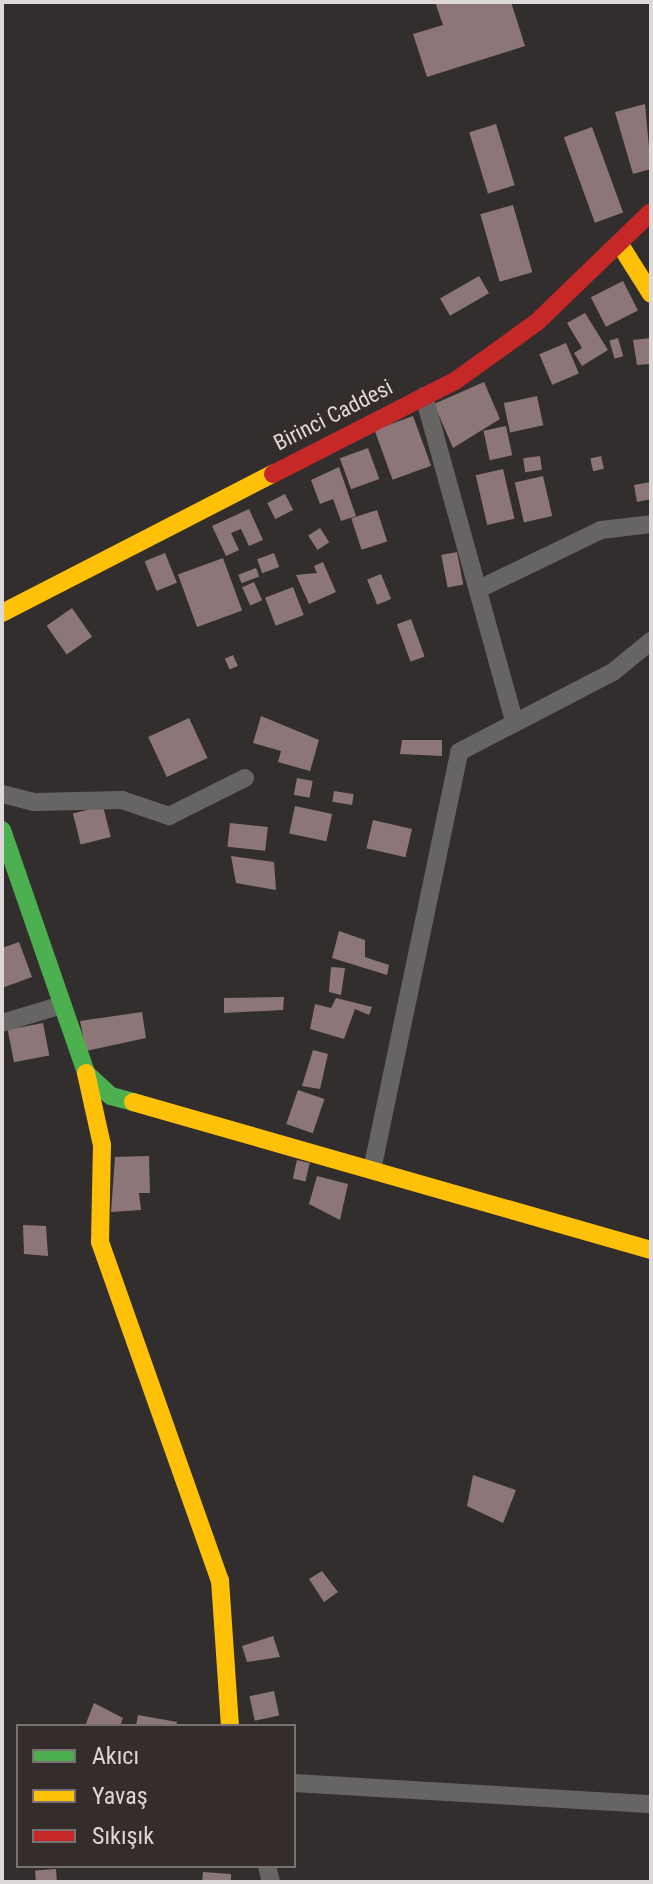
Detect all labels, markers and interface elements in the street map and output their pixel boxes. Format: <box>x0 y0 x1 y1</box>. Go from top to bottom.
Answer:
street label: Birinci Caddesi <box>269 374 397 456</box>
legend <box>16 1724 296 1868</box>
text: Akıcı <box>92 1742 139 1770</box>
text: Yavaş <box>92 1782 148 1810</box>
text: Sıkışık <box>92 1822 154 1850</box>

